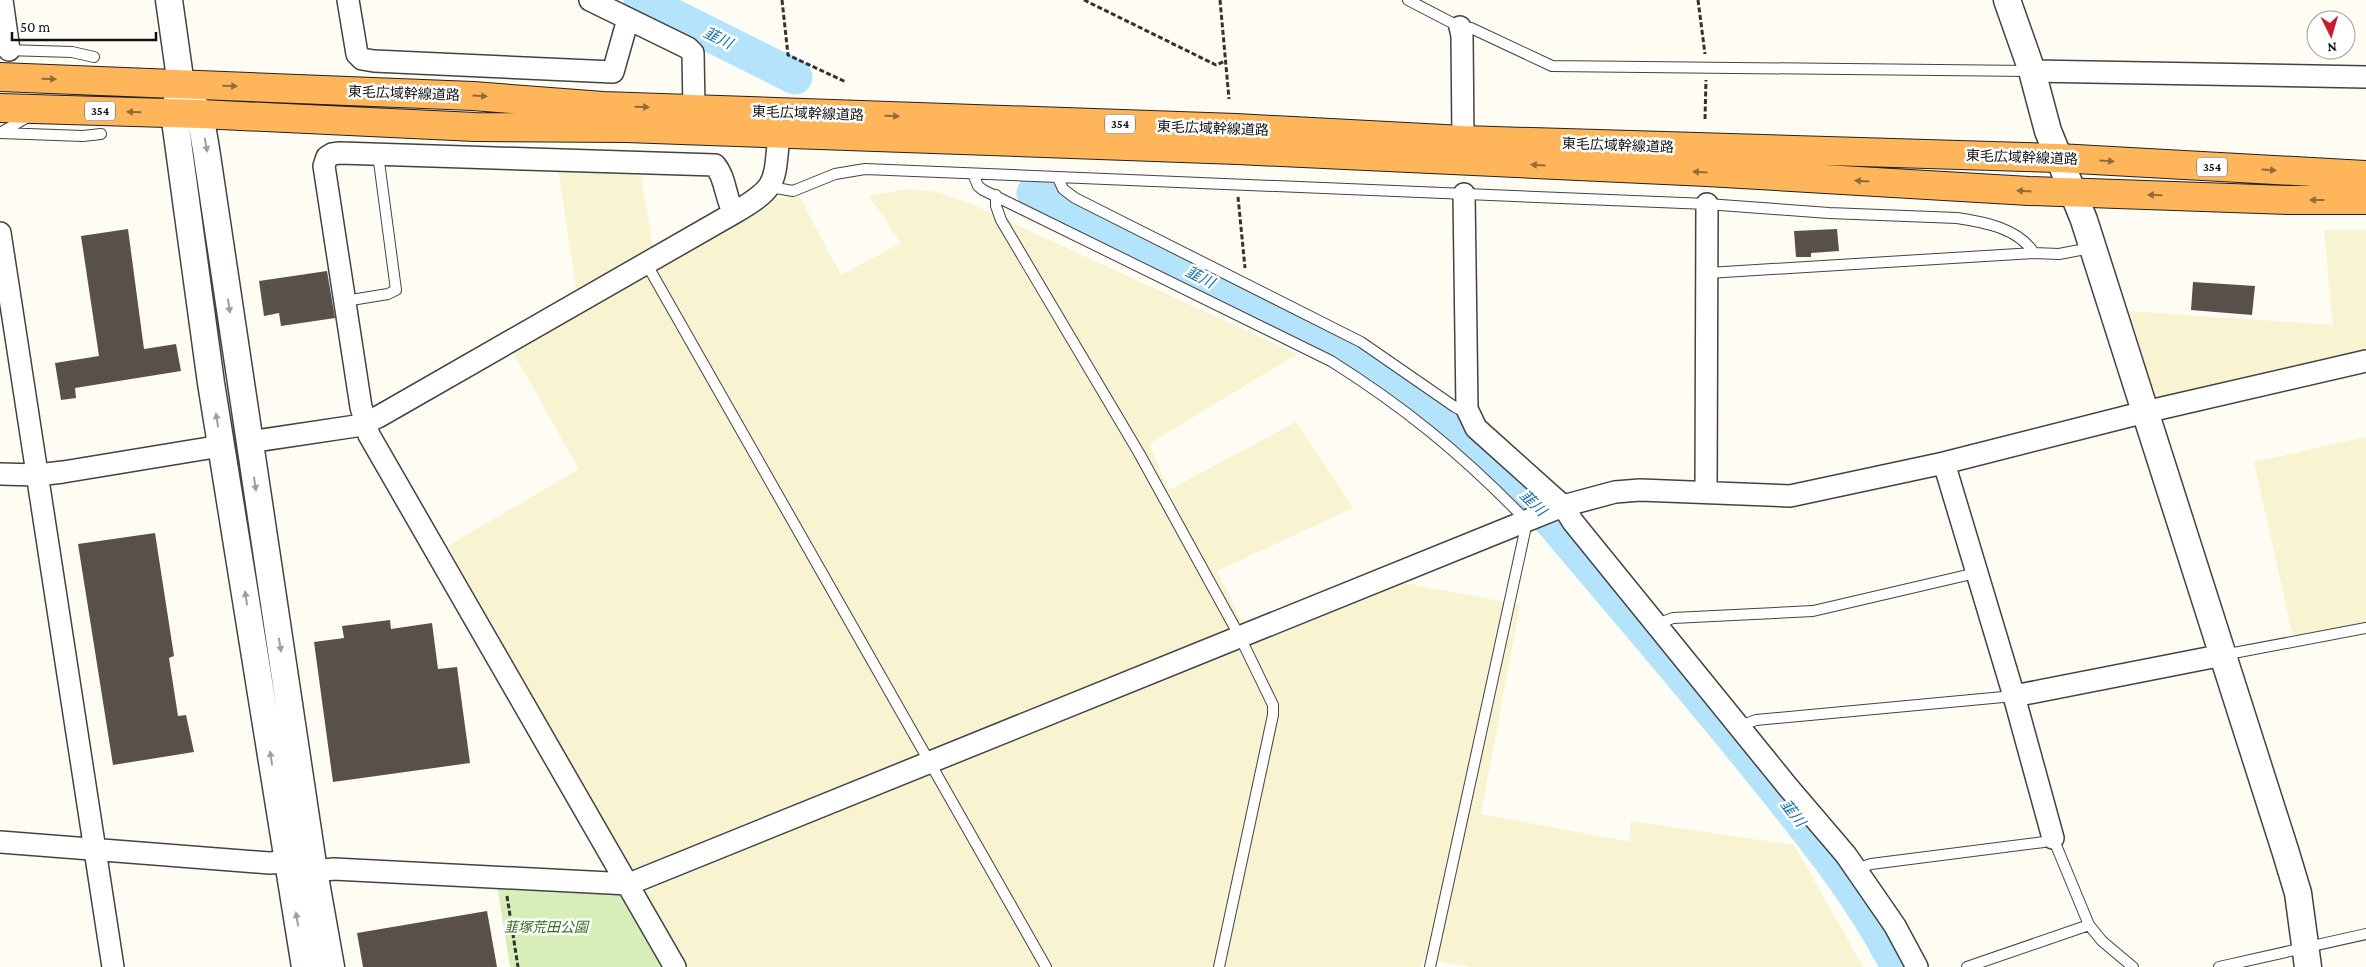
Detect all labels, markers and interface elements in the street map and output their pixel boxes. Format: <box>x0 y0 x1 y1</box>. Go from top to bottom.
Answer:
scale bar <box>12 10 156 42</box>
north arrow <box>2306 10 2356 60</box>
text: 50 m <box>20 19 50 35</box>
water label: 韮川 <box>701 24 737 53</box>
text: N <box>2326 40 2338 56</box>
one-way arrow <box>41 75 57 83</box>
one-way arrow <box>222 83 238 91</box>
street label: 東毛広域幹線道路 <box>348 83 460 103</box>
one-way arrow <box>472 93 488 101</box>
road number: 354 <box>85 102 115 120</box>
street label: 東毛広域幹線道路 <box>752 103 864 123</box>
one-way arrow <box>634 104 650 112</box>
one-way arrow <box>125 108 141 116</box>
one-way arrow <box>884 112 900 120</box>
road number: 354 <box>1105 115 1135 134</box>
street label: 東毛広域幹線道路 <box>1157 118 1269 138</box>
street label: 東毛広域幹線道路 <box>1562 135 1674 155</box>
one-way arrow <box>202 137 210 153</box>
street label: 東毛広域幹線道路 <box>1966 147 2078 167</box>
one-way arrow <box>2099 157 2115 165</box>
road number: 354 <box>2197 158 2227 176</box>
one-way arrow <box>1529 160 1545 168</box>
one-way arrow <box>2261 166 2277 174</box>
one-way arrow <box>1692 168 1708 176</box>
one-way arrow <box>1854 177 1870 185</box>
one-way arrow <box>2016 186 2032 194</box>
one-way arrow <box>2147 191 2163 199</box>
one-way arrow <box>2309 196 2325 204</box>
water label: 韮川 <box>1183 263 1219 292</box>
one-way arrow <box>225 298 233 314</box>
one-way arrow <box>213 412 221 428</box>
one-way arrow <box>252 476 260 492</box>
water label: 韮川 <box>1517 487 1551 521</box>
one-way arrow <box>241 590 249 606</box>
one-way arrow <box>276 637 284 653</box>
one-way arrow <box>267 750 275 766</box>
water label: 韮川 <box>1777 796 1810 831</box>
one-way arrow <box>293 911 301 927</box>
park label: 韮塚荒田公園 <box>504 919 590 935</box>

